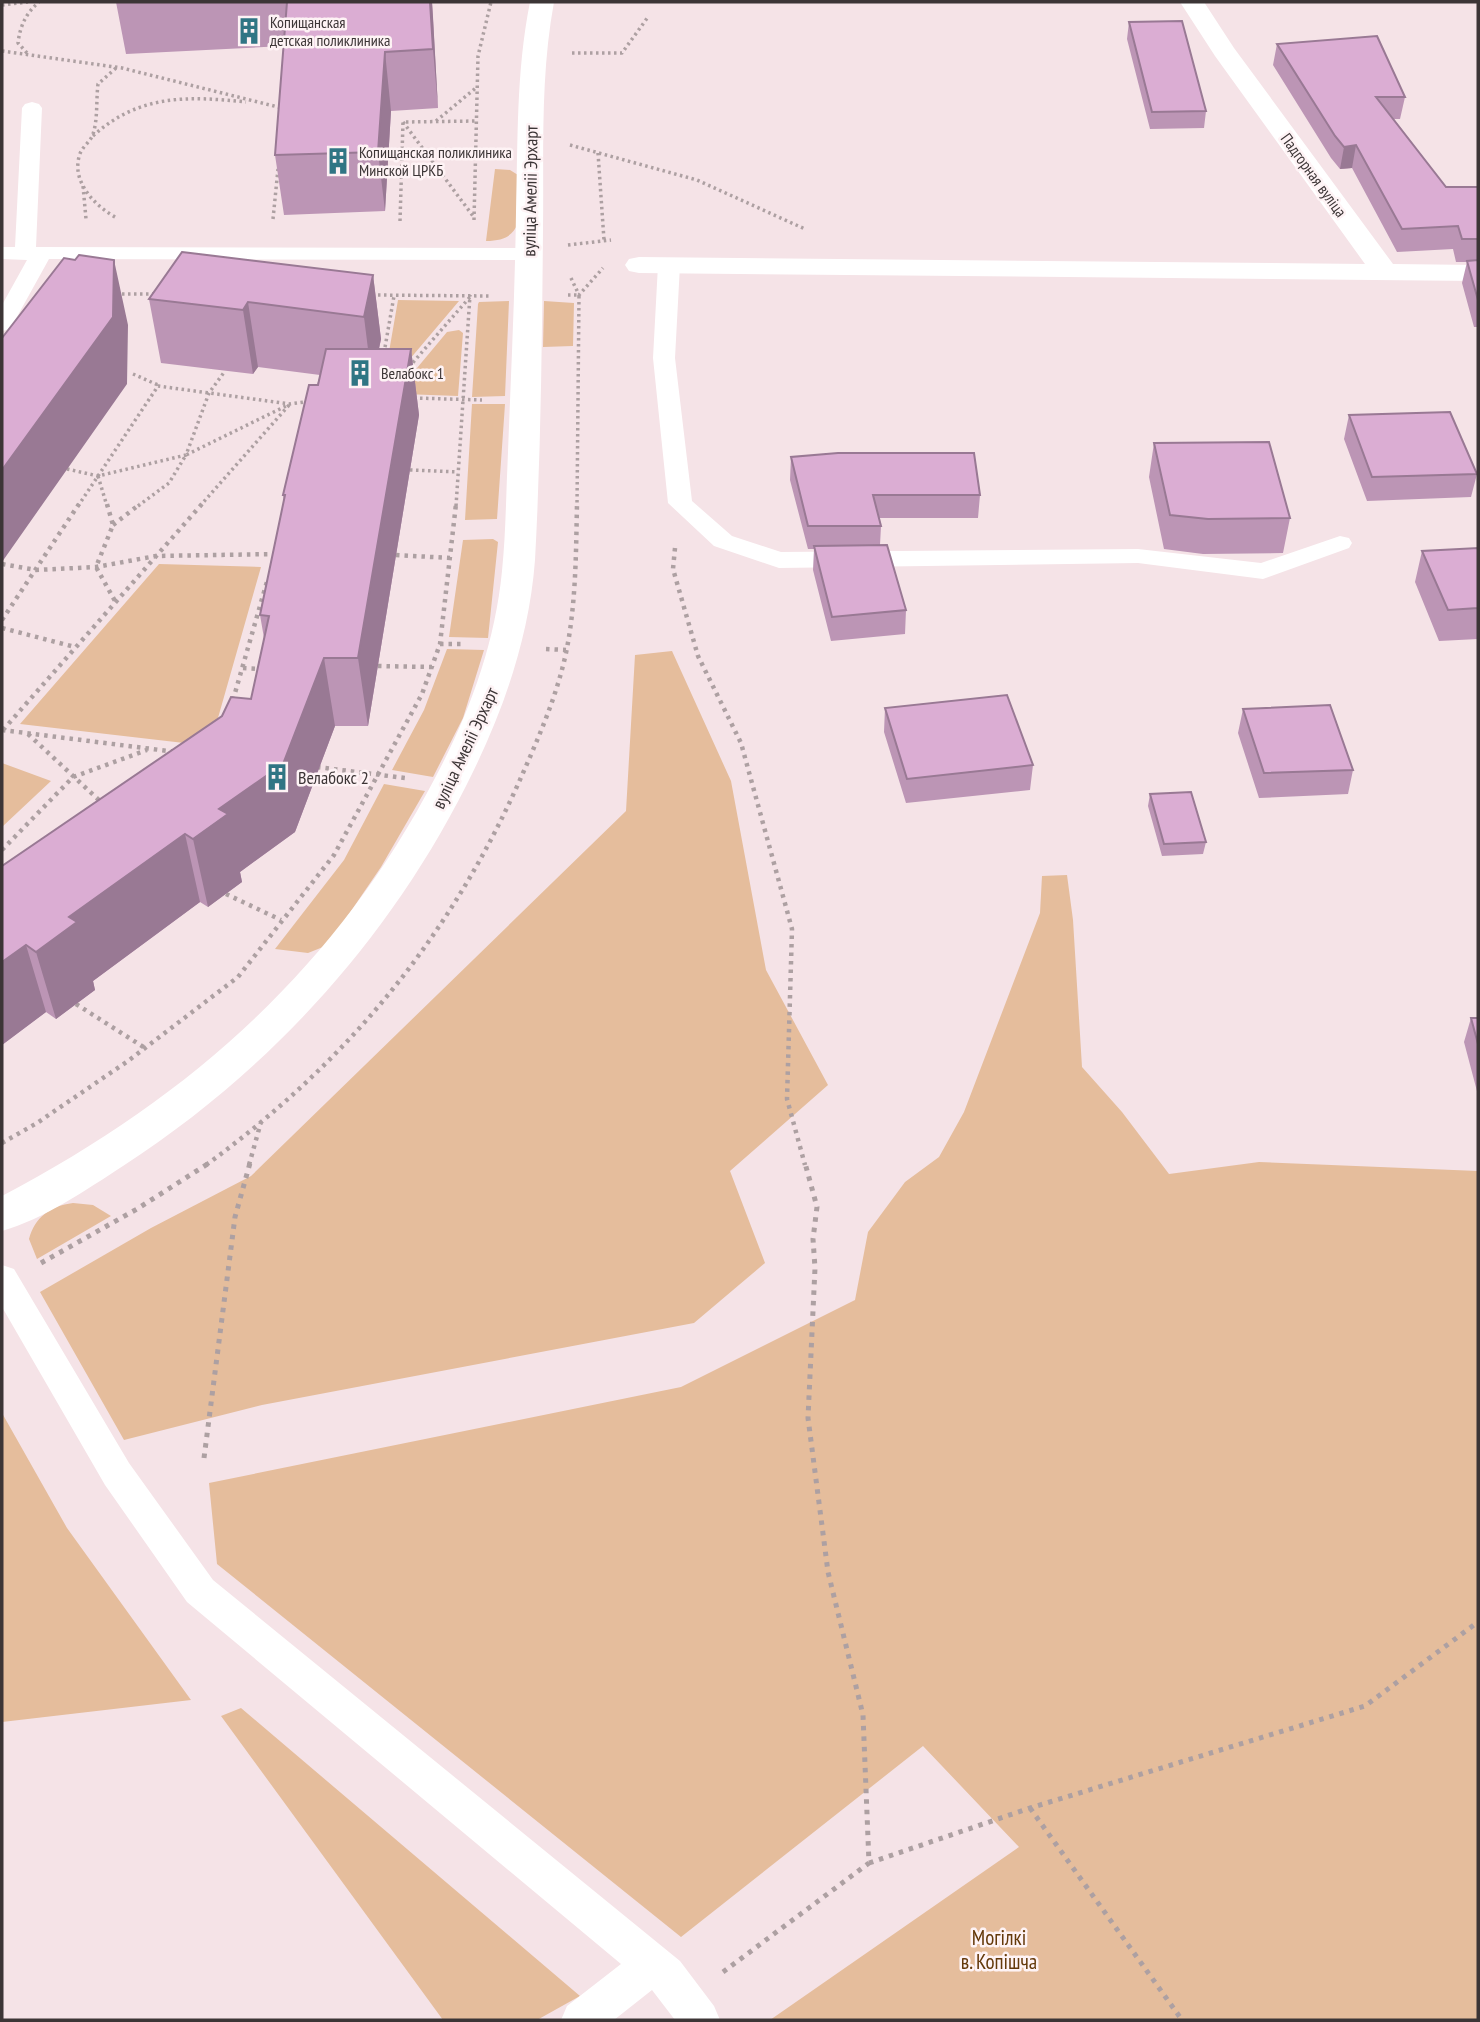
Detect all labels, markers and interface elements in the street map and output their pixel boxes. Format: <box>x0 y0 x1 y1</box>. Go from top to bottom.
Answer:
place label: Копищанская детская поликлиника <box>270 12 390 50</box>
building icon: Копищанская детская поликлиника <box>234 16 264 46</box>
street label: вуліца Амеліі Эрхарт <box>517 125 543 257</box>
street label: Падгорная вуліца <box>1277 129 1351 221</box>
place label: Копищанская поликлиника Минской ЦРКБ <box>359 142 512 180</box>
building icon: Копищанская поликлиника Минской ЦРКБ <box>323 146 353 176</box>
building icon: Велабокс 1 <box>345 358 375 388</box>
place label: Велабокс 1 <box>381 363 444 383</box>
street label: вуліца Амеліі Эрхарт <box>427 683 503 812</box>
building icon: Велабокс 2 <box>262 762 292 792</box>
place label: Велабокс 2 <box>298 766 369 789</box>
park label: Могілкі в. Копішча <box>961 1924 1037 1975</box>

